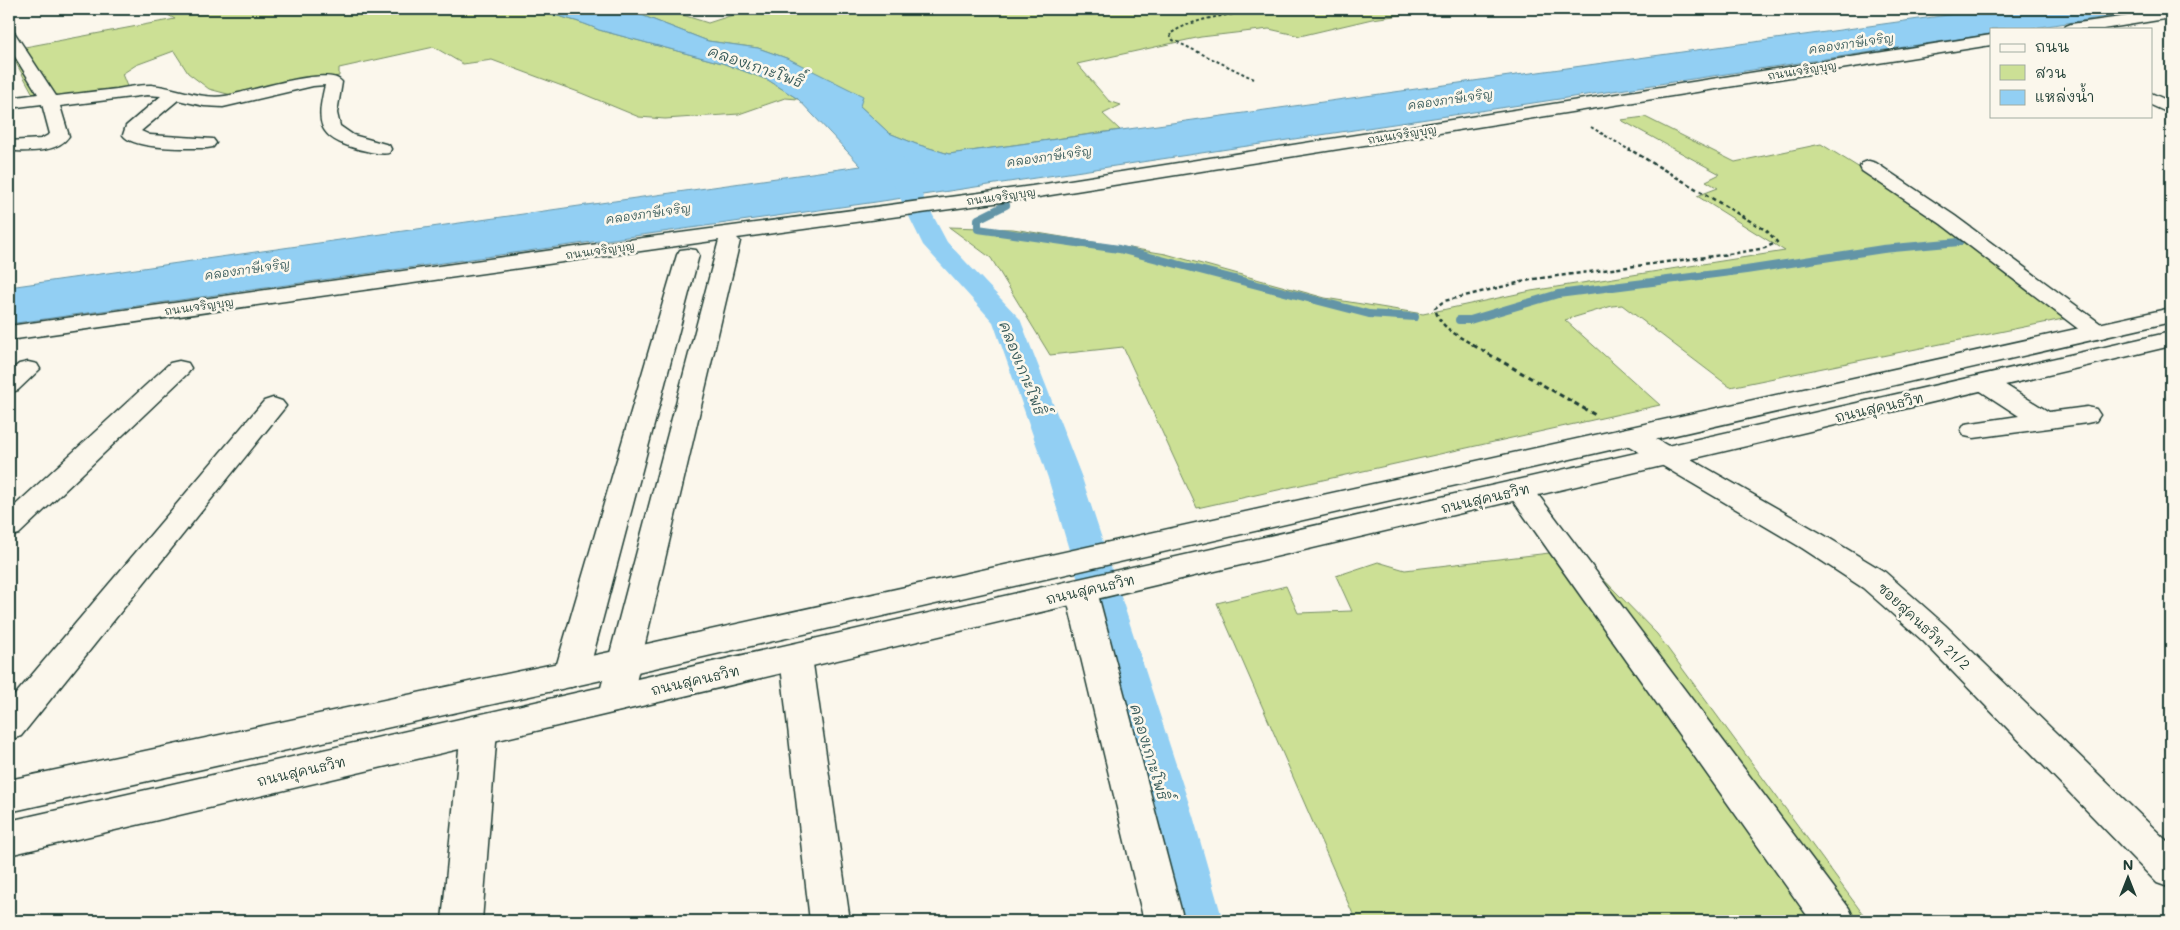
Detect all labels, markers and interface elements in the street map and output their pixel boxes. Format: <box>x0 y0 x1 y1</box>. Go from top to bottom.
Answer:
legend <box>1990 28 2152 118</box>
water label: คลองภาษีเจริญ <box>1807 29 1895 57</box>
water label: คลองเกาะโพธิ์ <box>706 36 811 93</box>
text: ถนน <box>2035 36 2069 56</box>
street label: ถนนเจริญบุญ <box>1766 57 1838 86</box>
text: สวน <box>2035 62 2066 82</box>
text: แหล่งน้ำ <box>2035 83 2095 106</box>
water label: คลองภาษีเจริญ <box>1406 85 1494 113</box>
street label: ถนนเจริญบุญ <box>1366 121 1438 150</box>
water label: คลองภาษีเจริญ <box>1005 142 1093 170</box>
street label: ถนนเจริญบุญ <box>965 184 1037 211</box>
water label: คลองภาษีเจริญ <box>604 199 692 227</box>
street label: ถนนเจริญบุญ <box>564 238 636 265</box>
water label: คลองภาษีเจริญ <box>203 255 291 283</box>
street label: ถนนเจริญบุญ <box>163 294 235 321</box>
water label: คลองเกาะโพธิ์ <box>995 316 1056 421</box>
street label: ถนนสุคนธวิท <box>1833 388 1926 428</box>
street label: ถนนสุคนธวิท <box>1439 479 1532 519</box>
street label: ถนนสุคนธวิท <box>1044 570 1137 610</box>
street label: ซอยสุคนธวิท 21/2 <box>1872 578 1974 675</box>
street label: ถนนสุคนธวิท <box>649 661 742 701</box>
water label: คลองเกาะโพธิ์ <box>1126 700 1179 806</box>
street label: ถนนสุคนธวิท <box>255 752 348 792</box>
north arrow <box>2102 852 2152 902</box>
text: N <box>2123 855 2133 874</box>

